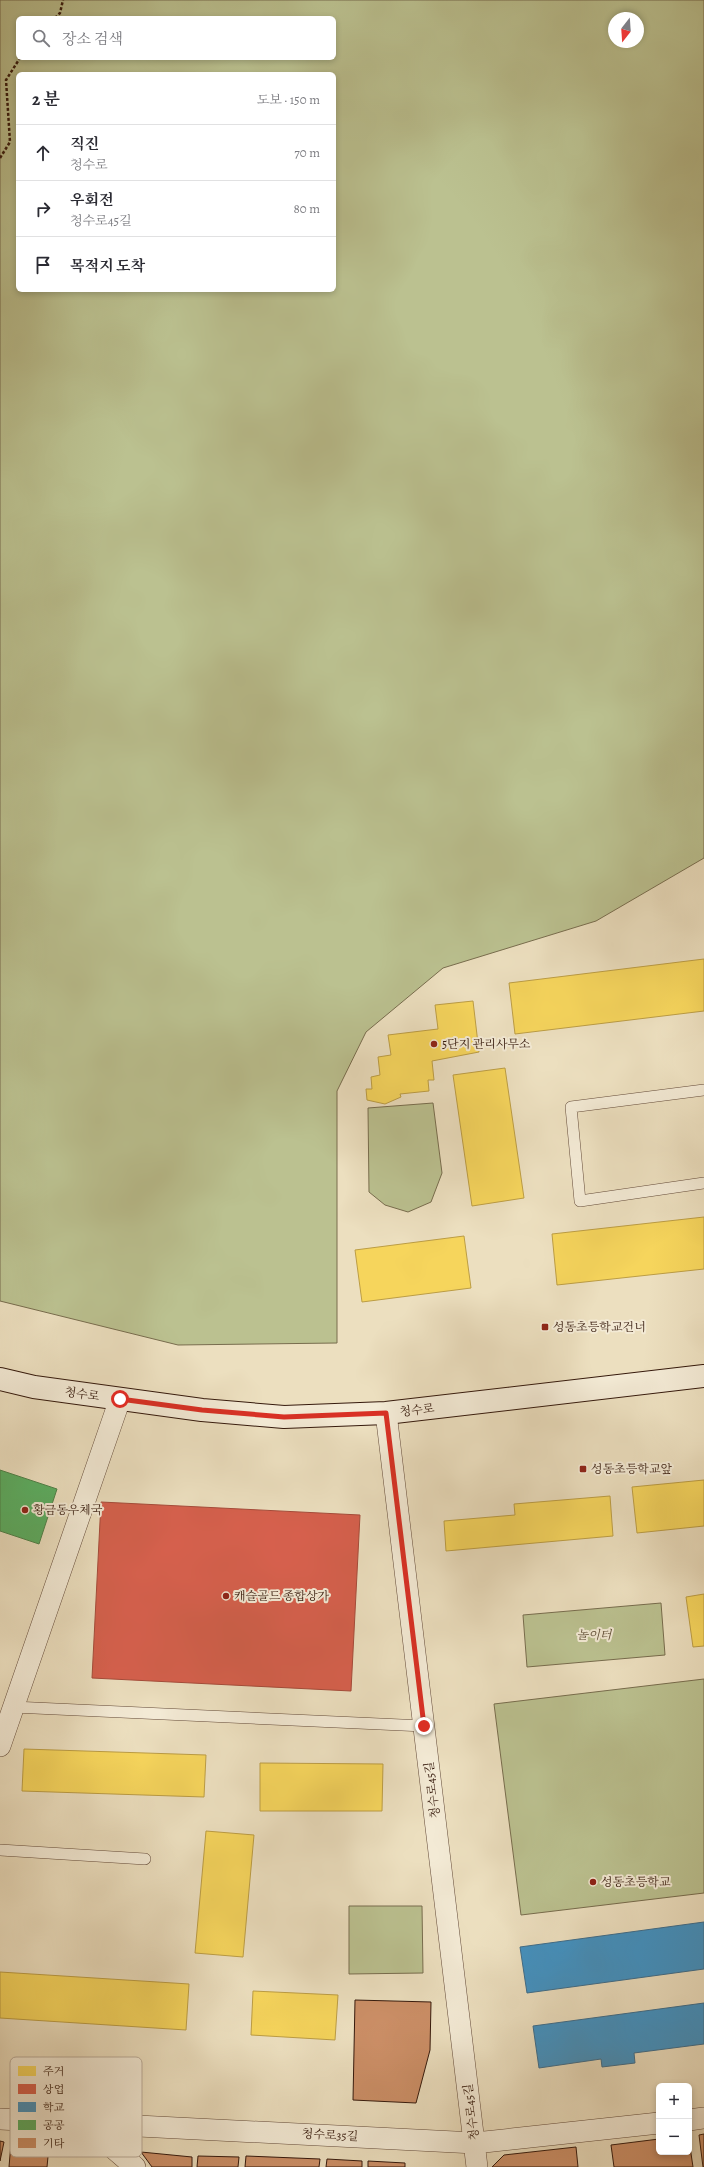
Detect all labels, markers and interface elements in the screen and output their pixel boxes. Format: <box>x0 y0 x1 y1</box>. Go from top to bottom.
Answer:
north arrow <box>608 12 644 48</box>
search box <box>16 16 336 60</box>
icon: search <box>30 27 52 49</box>
text: 장소 검색 <box>62 29 123 49</box>
text: 2 분 <box>32 88 60 111</box>
text: 도보 · 150 m <box>257 91 320 108</box>
text: 직진 <box>70 134 99 154</box>
icon: ahead <box>32 142 54 164</box>
text: 70 m <box>294 144 320 161</box>
text: 청수로 <box>70 156 108 173</box>
text: 우회전 <box>70 190 113 210</box>
icon: right <box>32 198 54 220</box>
text: 80 m <box>293 200 320 217</box>
text: 청수로45길 <box>70 212 132 229</box>
icon: arrive <box>32 254 54 276</box>
text: 목적지 도착 <box>70 256 145 276</box>
place label: 5단지 관리사무소 <box>442 1036 531 1052</box>
marker: 5단지 관리사무소 <box>429 1039 439 1049</box>
place label: 성동초등학교건너 <box>553 1319 646 1335</box>
marker: 성동초등학교건너 <box>540 1322 550 1332</box>
street label: 청수로 <box>64 1384 101 1404</box>
route start <box>111 1390 129 1408</box>
street label: 청수로 <box>399 1400 436 1420</box>
place label: 성동초등학교앞 <box>591 1461 673 1477</box>
marker: 성동초등학교앞 <box>578 1464 588 1474</box>
place label: 황금동우체국 <box>33 1502 103 1518</box>
marker: 황금동우체국 <box>20 1505 30 1515</box>
place label: 캐슬골드 종합상가 <box>234 1588 330 1604</box>
marker: 캐슬골드 종합상가 <box>221 1591 231 1601</box>
park label: 놀이터 <box>577 1627 613 1643</box>
route end <box>415 1717 433 1735</box>
street label: 청수로45길 <box>421 1761 443 1819</box>
place label: 성동초등학교 <box>601 1874 671 1890</box>
marker: 성동초등학교 <box>588 1877 598 1887</box>
legend <box>10 2057 142 2157</box>
text: 주거 <box>43 2064 64 2079</box>
text: 상업 <box>43 2082 64 2097</box>
street label: 청수로45길 <box>460 2083 482 2141</box>
map controls <box>656 2083 692 2155</box>
button: + <box>656 2083 692 2119</box>
text: 학교 <box>43 2100 65 2115</box>
text: 공공 <box>43 2118 65 2133</box>
button: − <box>656 2119 692 2155</box>
street label: 청수로35길 <box>301 2126 359 2144</box>
text: 기타 <box>43 2136 65 2151</box>

